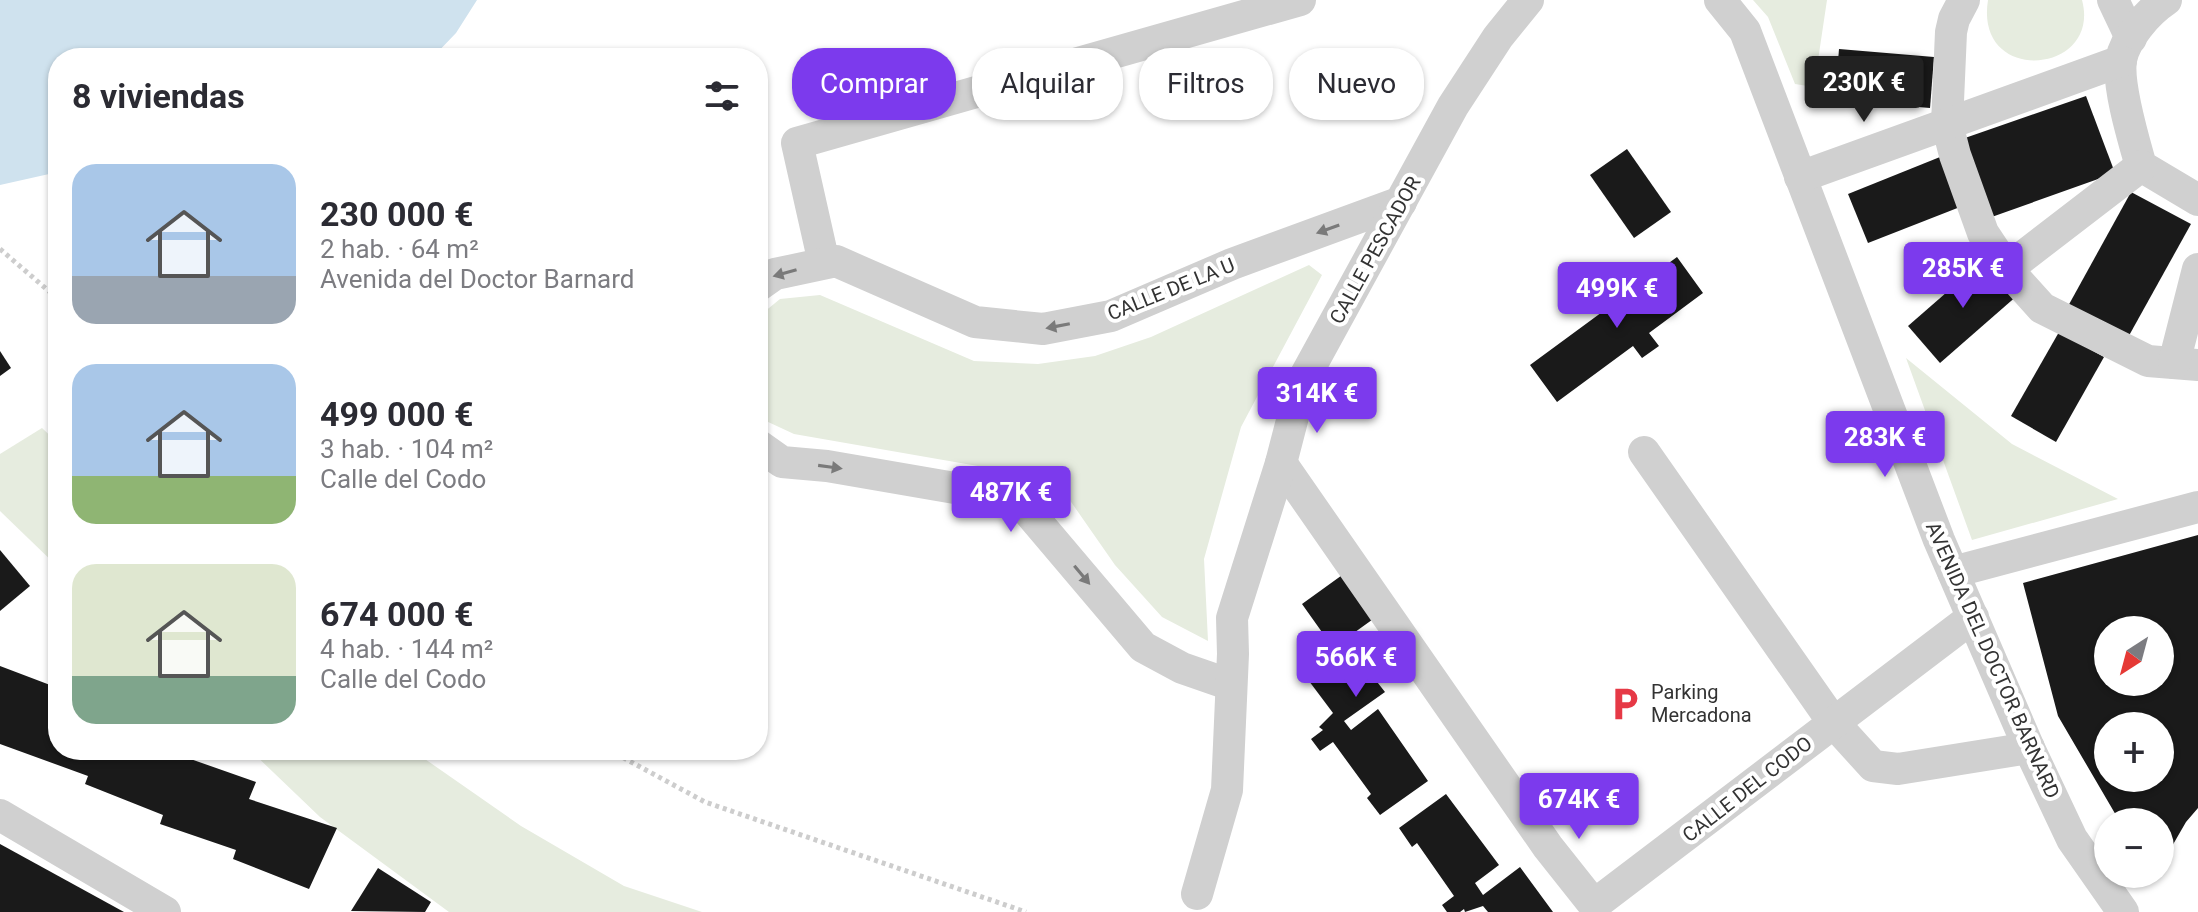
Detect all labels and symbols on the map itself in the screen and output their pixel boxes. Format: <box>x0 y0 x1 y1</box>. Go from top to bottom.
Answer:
pin: 230K € <box>1799 56 1929 124</box>
street label: CALLE PESCADOR <box>1324 172 1426 328</box>
one-way arrow <box>1316 223 1340 236</box>
pin: 285K € <box>1898 242 2028 310</box>
street label: CALLE DE LA U <box>1104 253 1238 325</box>
pin: 499K € <box>1552 262 1682 330</box>
one-way arrow <box>772 267 796 280</box>
one-way arrow <box>1045 320 1070 333</box>
pin: 314K € <box>1252 367 1382 435</box>
pin: 283K € <box>1820 411 1950 479</box>
one-way arrow <box>818 461 843 474</box>
pin: 487K € <box>946 466 1076 534</box>
street label: AVENIDA DEL DOCTOR BARNARD <box>1921 518 2065 802</box>
one-way arrow <box>1073 564 1090 584</box>
north arrow <box>2094 616 2174 696</box>
pin: 566K € <box>1291 631 1421 699</box>
place label: Parking Mercadona <box>1651 680 1752 727</box>
parking icon: Parking Mercadona <box>1606 685 1644 723</box>
street label: CALLE DEL CODO <box>1677 731 1817 847</box>
pin: 674K € <box>1514 773 1644 841</box>

